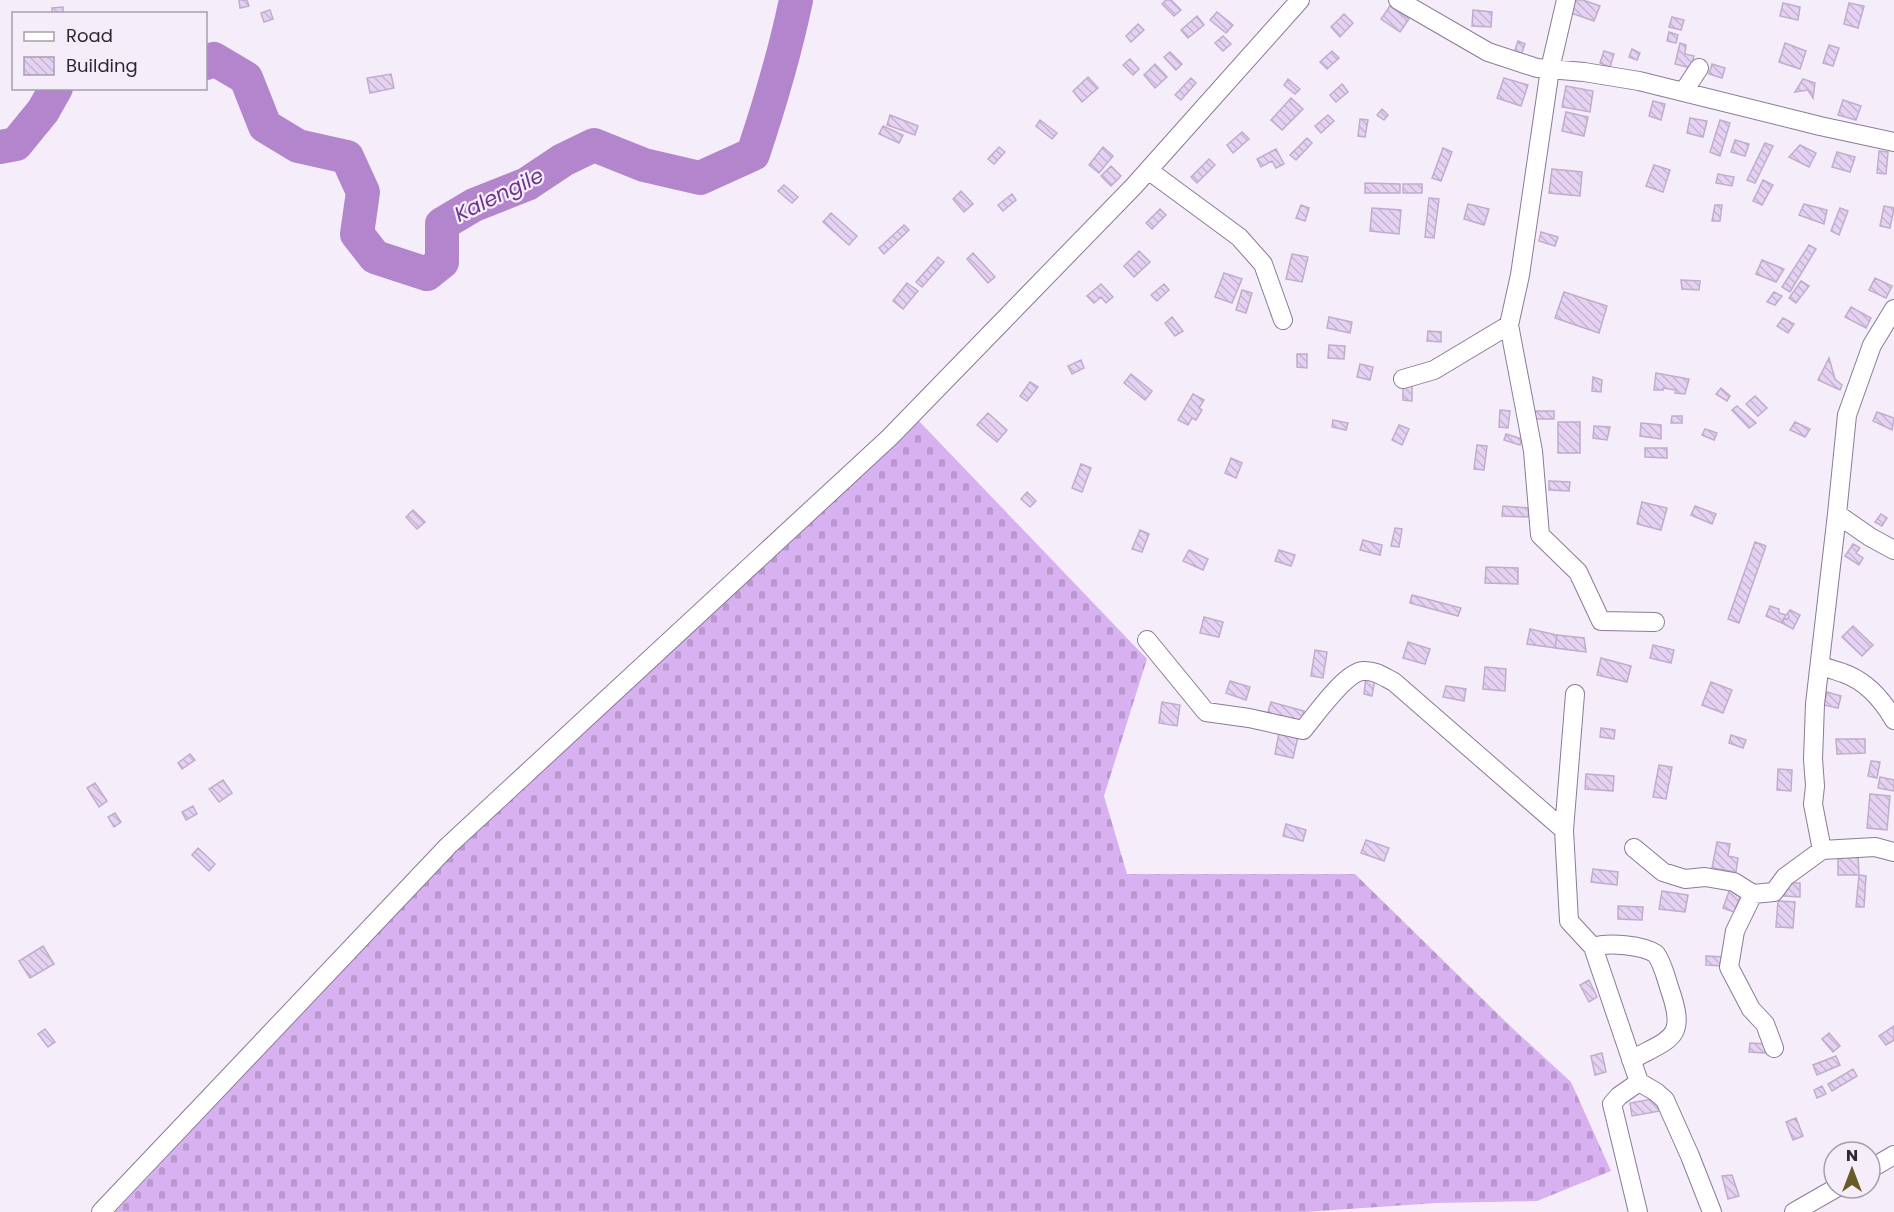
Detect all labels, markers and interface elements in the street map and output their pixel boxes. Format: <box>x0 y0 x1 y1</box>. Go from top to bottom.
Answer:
legend <box>12 12 207 90</box>
text: Road <box>66 23 113 48</box>
text: Building <box>66 53 138 78</box>
water label: Kalengile <box>449 160 548 229</box>
north arrow <box>1822 1140 1882 1200</box>
text: N <box>1846 1144 1858 1167</box>

